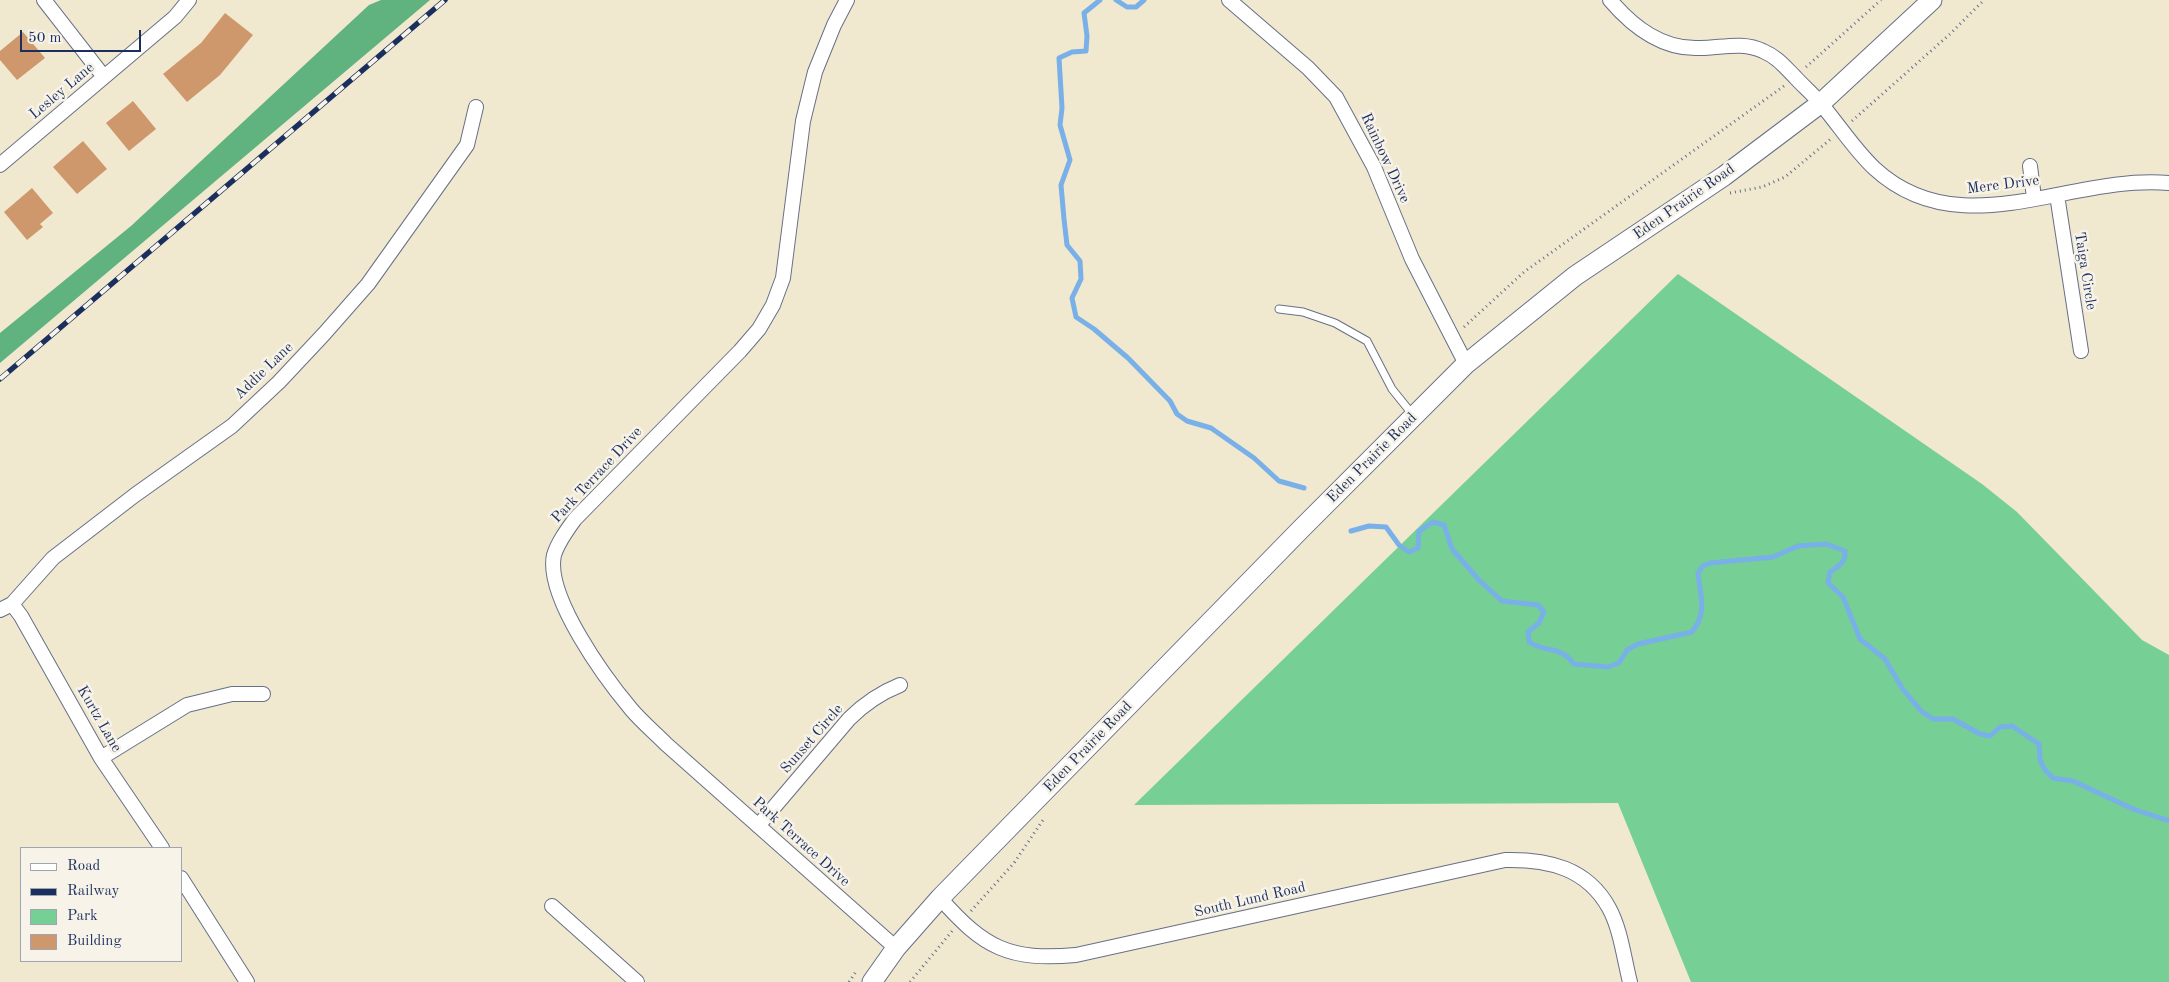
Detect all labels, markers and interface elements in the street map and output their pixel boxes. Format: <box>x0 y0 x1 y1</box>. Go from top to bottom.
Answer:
scale bar <box>22 20 144 52</box>
text: 50 m <box>28 31 62 46</box>
street label: Lesley Lane <box>26 59 98 123</box>
street label: Rainbow Drive <box>1356 110 1414 206</box>
street label: Eden Prairie Road <box>1630 160 1738 244</box>
street label: Mere Drive <box>1966 172 2040 198</box>
street label: Taiga Circle <box>2070 231 2100 311</box>
street label: Addie Lane <box>231 339 297 403</box>
street label: Eden Prairie Road <box>1323 409 1421 507</box>
street label: Park Terrace Drive <box>548 423 646 527</box>
street label: Kurtz Lane <box>73 682 125 756</box>
street label: Eden Prairie Road <box>1040 698 1136 796</box>
street label: Sunset Circle <box>777 701 847 777</box>
street label: Park Terrace Drive <box>749 793 853 891</box>
legend <box>20 847 182 962</box>
text: Road <box>67 859 100 874</box>
street label: South Lund Road <box>1192 878 1308 922</box>
text: Railway <box>67 884 120 899</box>
text: Park <box>67 909 98 924</box>
text: Building <box>67 934 122 949</box>

